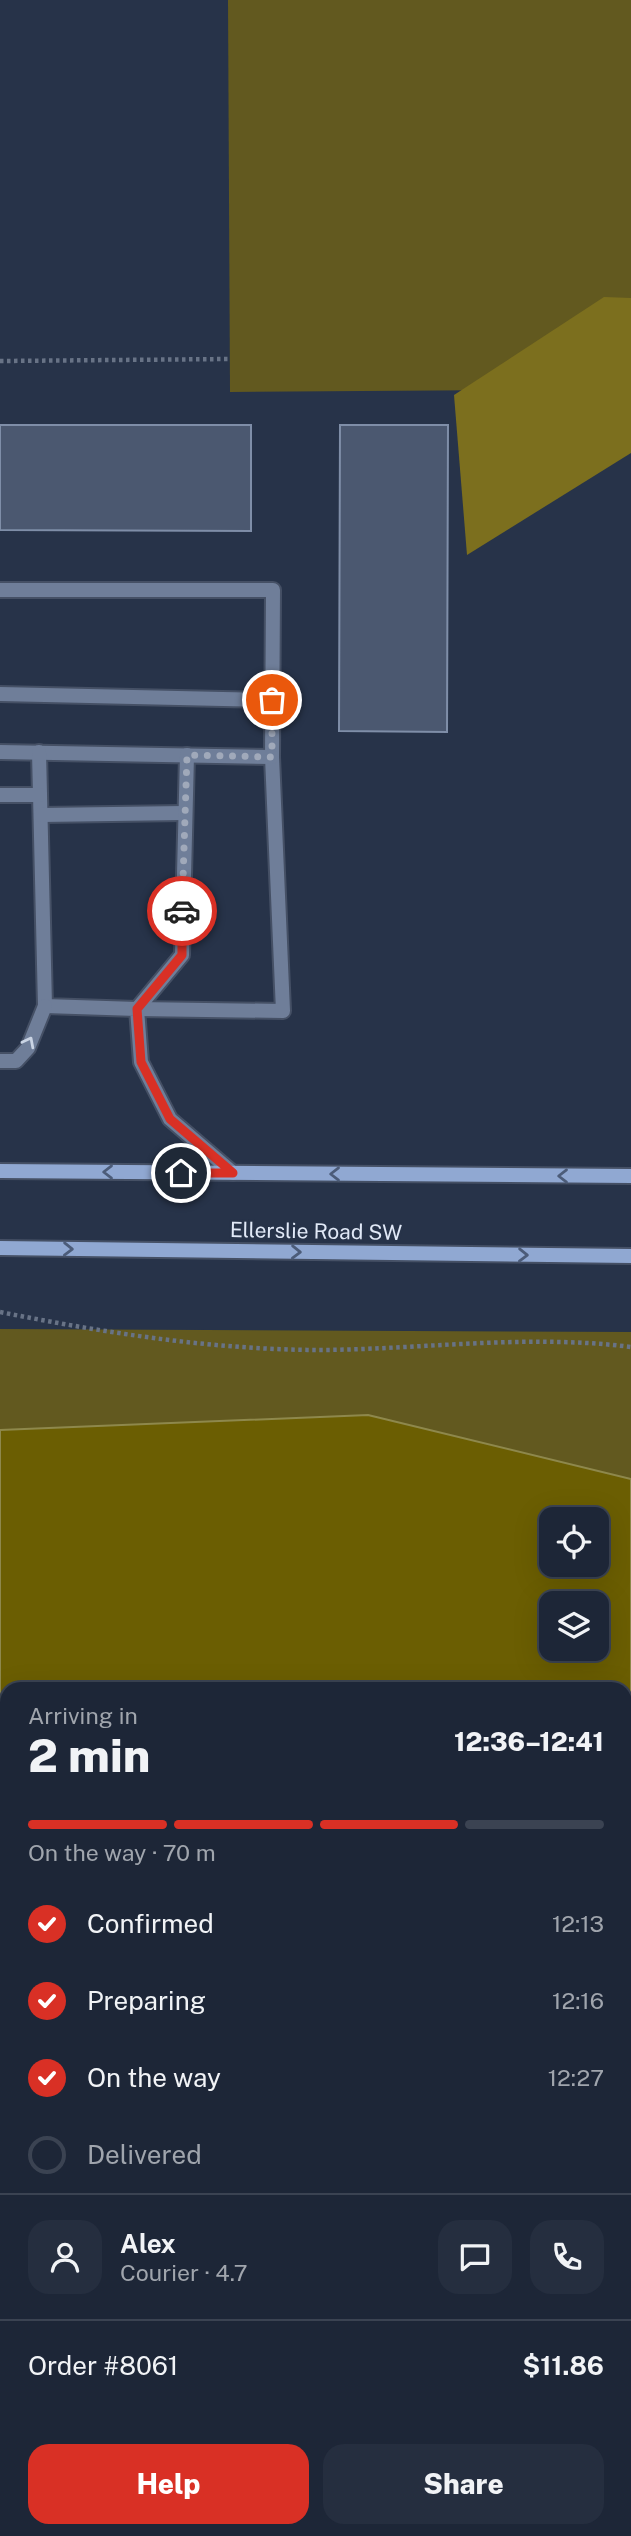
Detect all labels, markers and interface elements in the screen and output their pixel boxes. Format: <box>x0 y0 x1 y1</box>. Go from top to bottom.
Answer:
pin <box>242 670 302 730</box>
icon: bag <box>253 681 291 719</box>
courier <box>147 876 217 946</box>
icon: car <box>163 892 201 930</box>
one-way arrow <box>21 1037 35 1050</box>
pin <box>151 1143 211 1203</box>
icon: home <box>162 1154 200 1192</box>
one-way arrow <box>102 1164 113 1180</box>
one-way arrow <box>330 1166 340 1182</box>
one-way arrow <box>557 1168 568 1184</box>
street label: Ellerslie Road SW <box>230 1217 402 1245</box>
one-way arrow <box>63 1241 74 1257</box>
one-way arrow <box>291 1244 301 1260</box>
one-way arrow <box>518 1247 529 1262</box>
map controls <box>539 1507 609 1661</box>
button: locate <box>539 1507 609 1577</box>
button: layers <box>539 1591 609 1661</box>
text: Arriving in <box>28 1702 138 1729</box>
text: 12:36–12:41 <box>454 1726 604 1757</box>
text: 2 min <box>28 1728 150 1782</box>
text: On the way · 70 m <box>28 1839 216 1866</box>
icon: check <box>28 1905 66 1943</box>
text: Confirmed <box>87 1908 214 1939</box>
text: 12:13 <box>552 1910 604 1937</box>
icon: check <box>28 1982 66 2020</box>
text: Preparing <box>87 1985 206 2016</box>
text: 12:16 <box>552 1987 604 2014</box>
icon: check <box>28 2059 66 2097</box>
text: On the way <box>87 2062 221 2093</box>
text: 12:27 <box>548 2064 604 2091</box>
text: Delivered <box>87 2139 202 2170</box>
button: person <box>28 2220 102 2294</box>
button: chat <box>438 2220 512 2294</box>
button: phone <box>530 2220 604 2294</box>
text: Alex <box>120 2228 176 2259</box>
text: Courier · 4.7 <box>120 2259 248 2286</box>
text: Order #8061 <box>28 2350 178 2381</box>
text: $11.86 <box>523 2350 604 2381</box>
button: Help <box>28 2444 309 2524</box>
button: Share <box>323 2444 604 2524</box>

